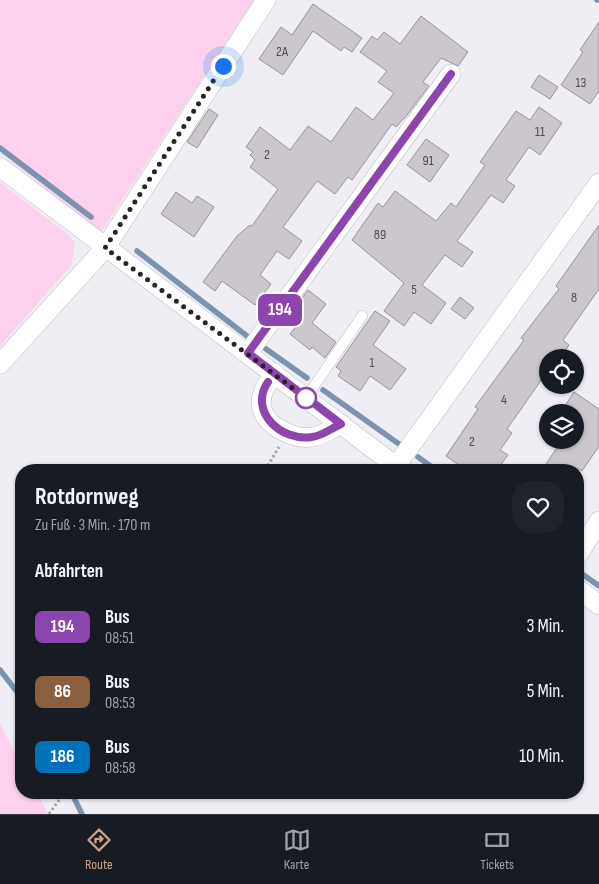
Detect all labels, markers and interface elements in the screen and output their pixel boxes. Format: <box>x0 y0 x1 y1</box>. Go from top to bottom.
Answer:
house number: 2A <box>276 43 289 60</box>
your location <box>211 54 236 79</box>
house number: 13 <box>576 74 587 91</box>
house number: 11 <box>535 123 545 140</box>
house number: 2 <box>264 146 270 163</box>
house number: 91 <box>422 152 434 169</box>
house number: 89 <box>374 226 386 243</box>
house number: 5 <box>411 281 417 298</box>
house number: 8 <box>571 289 577 306</box>
line badge: 194 <box>251 294 309 326</box>
text: 194 <box>268 299 292 320</box>
map controls <box>539 349 584 449</box>
button: locate <box>539 349 584 394</box>
house number: 1 <box>370 354 375 371</box>
unlabelled marker <box>295 387 317 409</box>
house number: 4 <box>501 391 507 408</box>
button: layers <box>539 404 584 449</box>
house number: 2 <box>469 433 475 450</box>
button: heart <box>512 481 564 533</box>
text: Rotdornweg <box>35 482 139 511</box>
text: Zu Fuß · 3 Min. · 170 m <box>35 516 150 535</box>
text: Abfahrten <box>35 560 103 583</box>
text: Bus <box>105 606 130 629</box>
text: 3 Min. <box>526 615 564 638</box>
text: 194 <box>51 616 74 637</box>
text: 08:51 <box>105 629 134 648</box>
text: Bus <box>105 671 130 694</box>
text: 5 Min. <box>527 680 564 703</box>
text: 86 <box>54 681 71 702</box>
text: 08:53 <box>105 694 135 713</box>
text: Bus <box>105 736 130 759</box>
text: 10 Min. <box>519 745 564 768</box>
text: 186 <box>50 746 75 767</box>
text: 08:58 <box>105 759 136 778</box>
tab: Route <box>85 826 113 873</box>
tab: Karte <box>283 826 311 873</box>
tab: Tickets <box>480 826 514 873</box>

